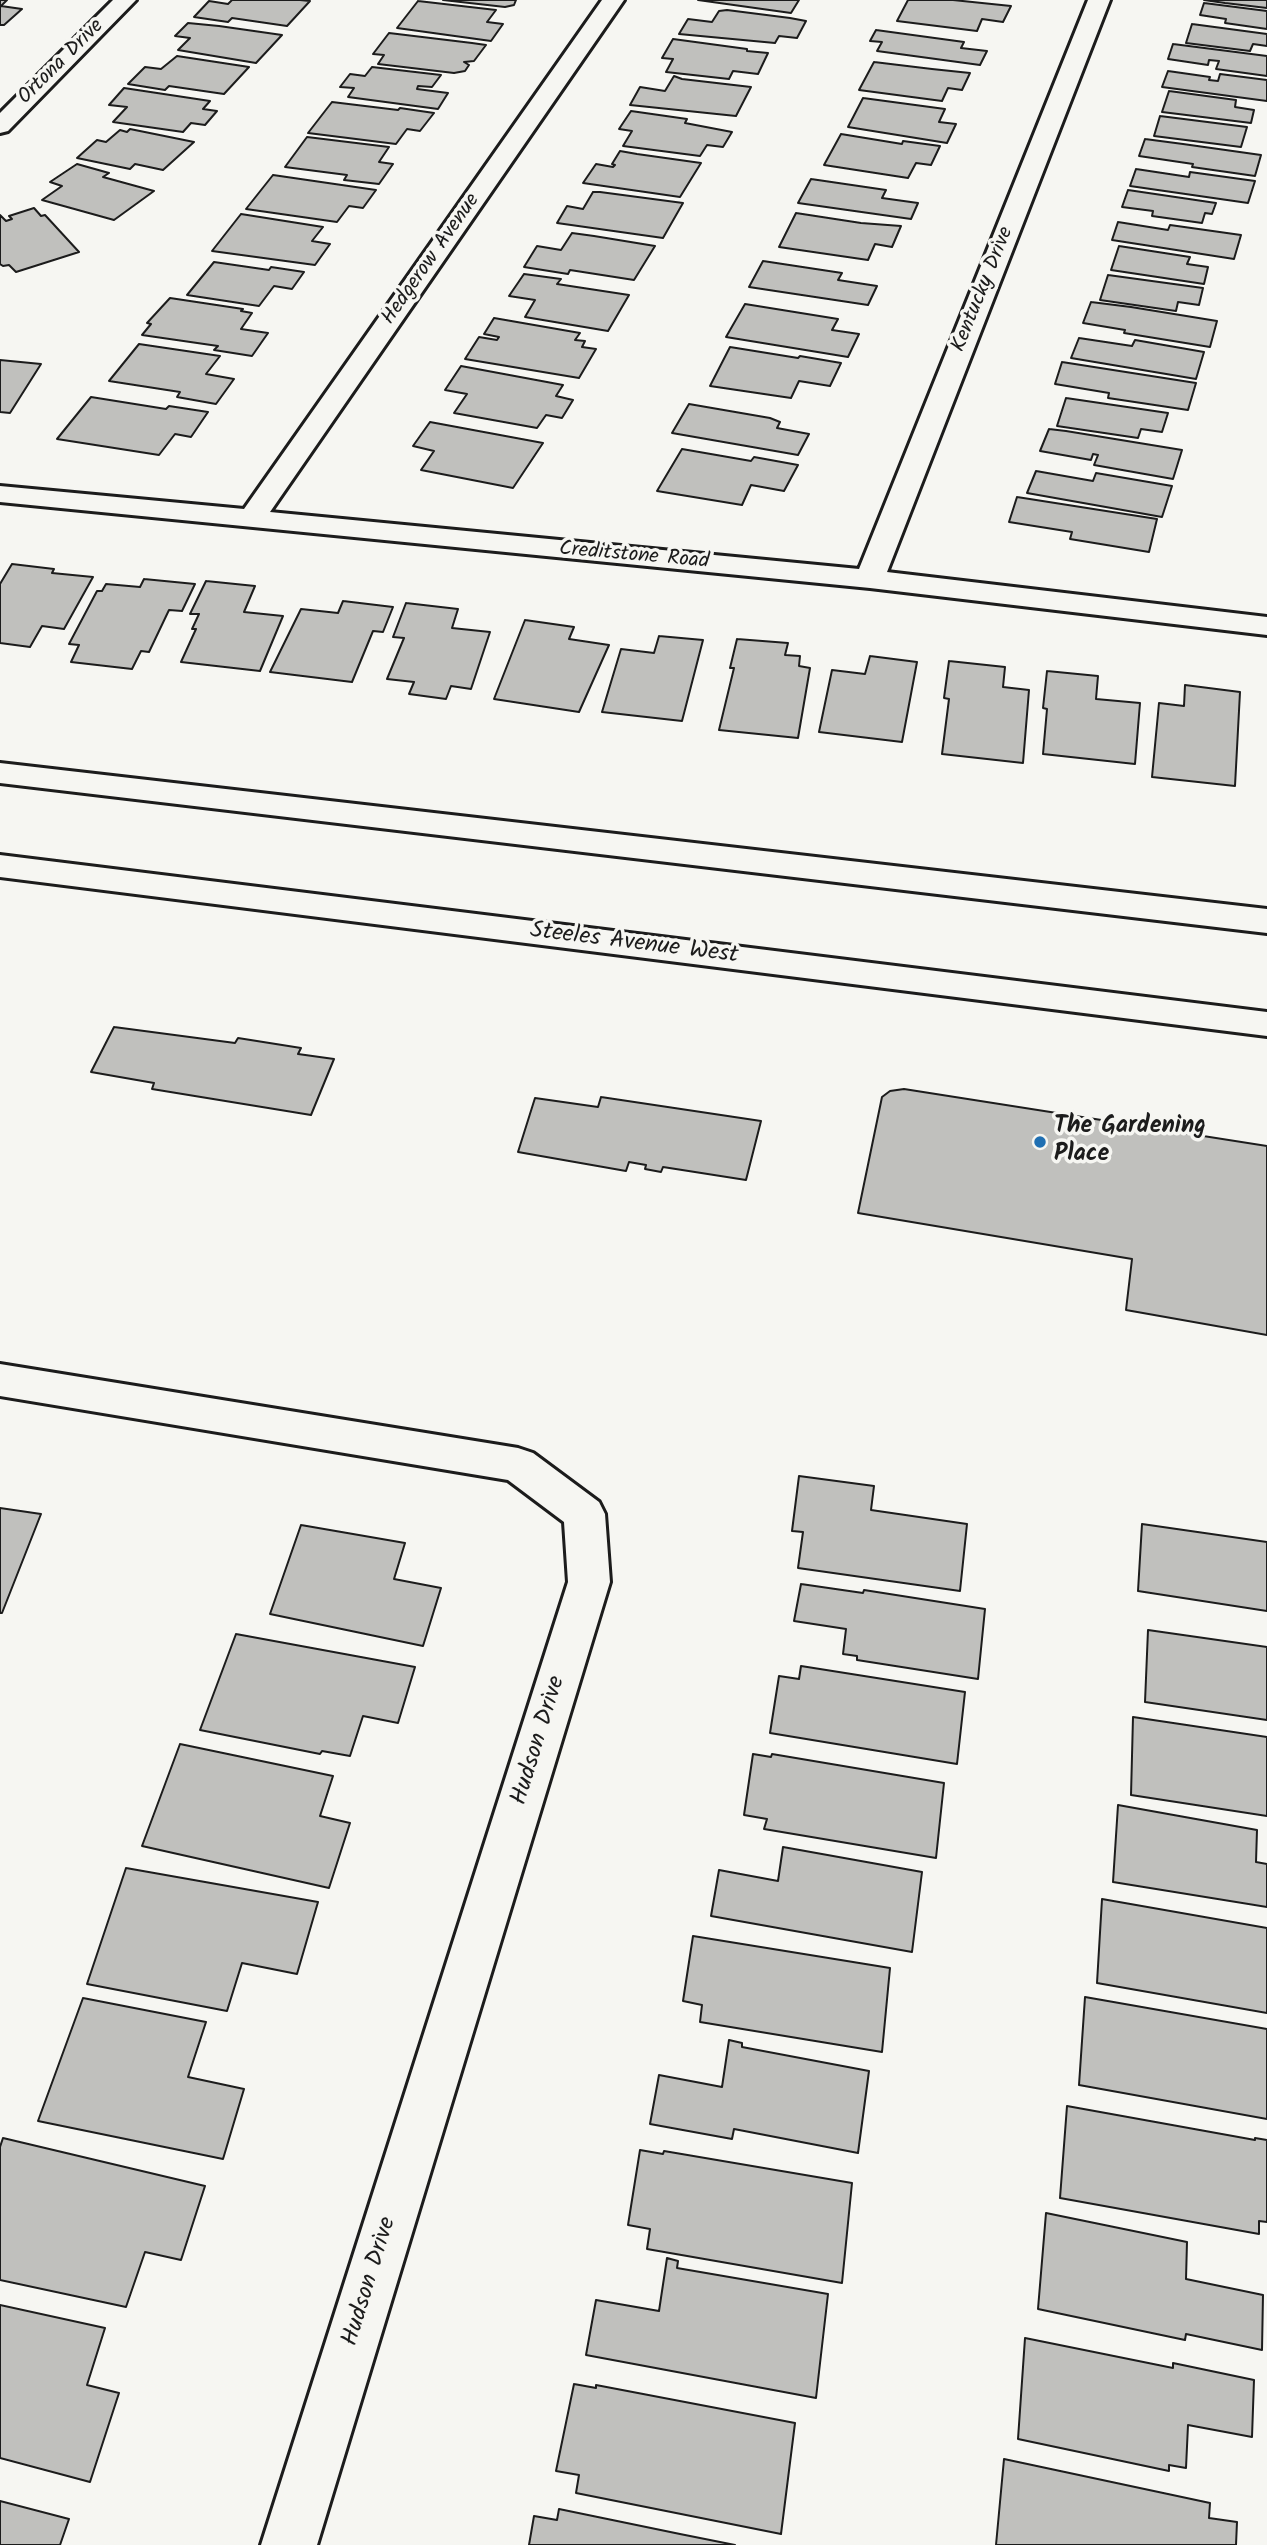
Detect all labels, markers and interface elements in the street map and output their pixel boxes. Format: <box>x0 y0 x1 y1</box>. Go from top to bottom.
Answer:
street label: Ortona Drive <box>14 15 110 111</box>
street label: Hedgerow Avenue <box>377 190 487 330</box>
street label: Kentucky Drive <box>947 224 1021 356</box>
street label: Creditstone Road <box>558 538 710 576</box>
street label: Steeles Avenue West <box>528 918 740 972</box>
place label: The Gardening Place <box>1054 1114 1206 1170</box>
marker: The Gardening Place <box>1032 1134 1048 1150</box>
street label: Hudson Drive <box>507 1673 573 1809</box>
street label: Hudson Drive <box>338 2214 404 2350</box>

